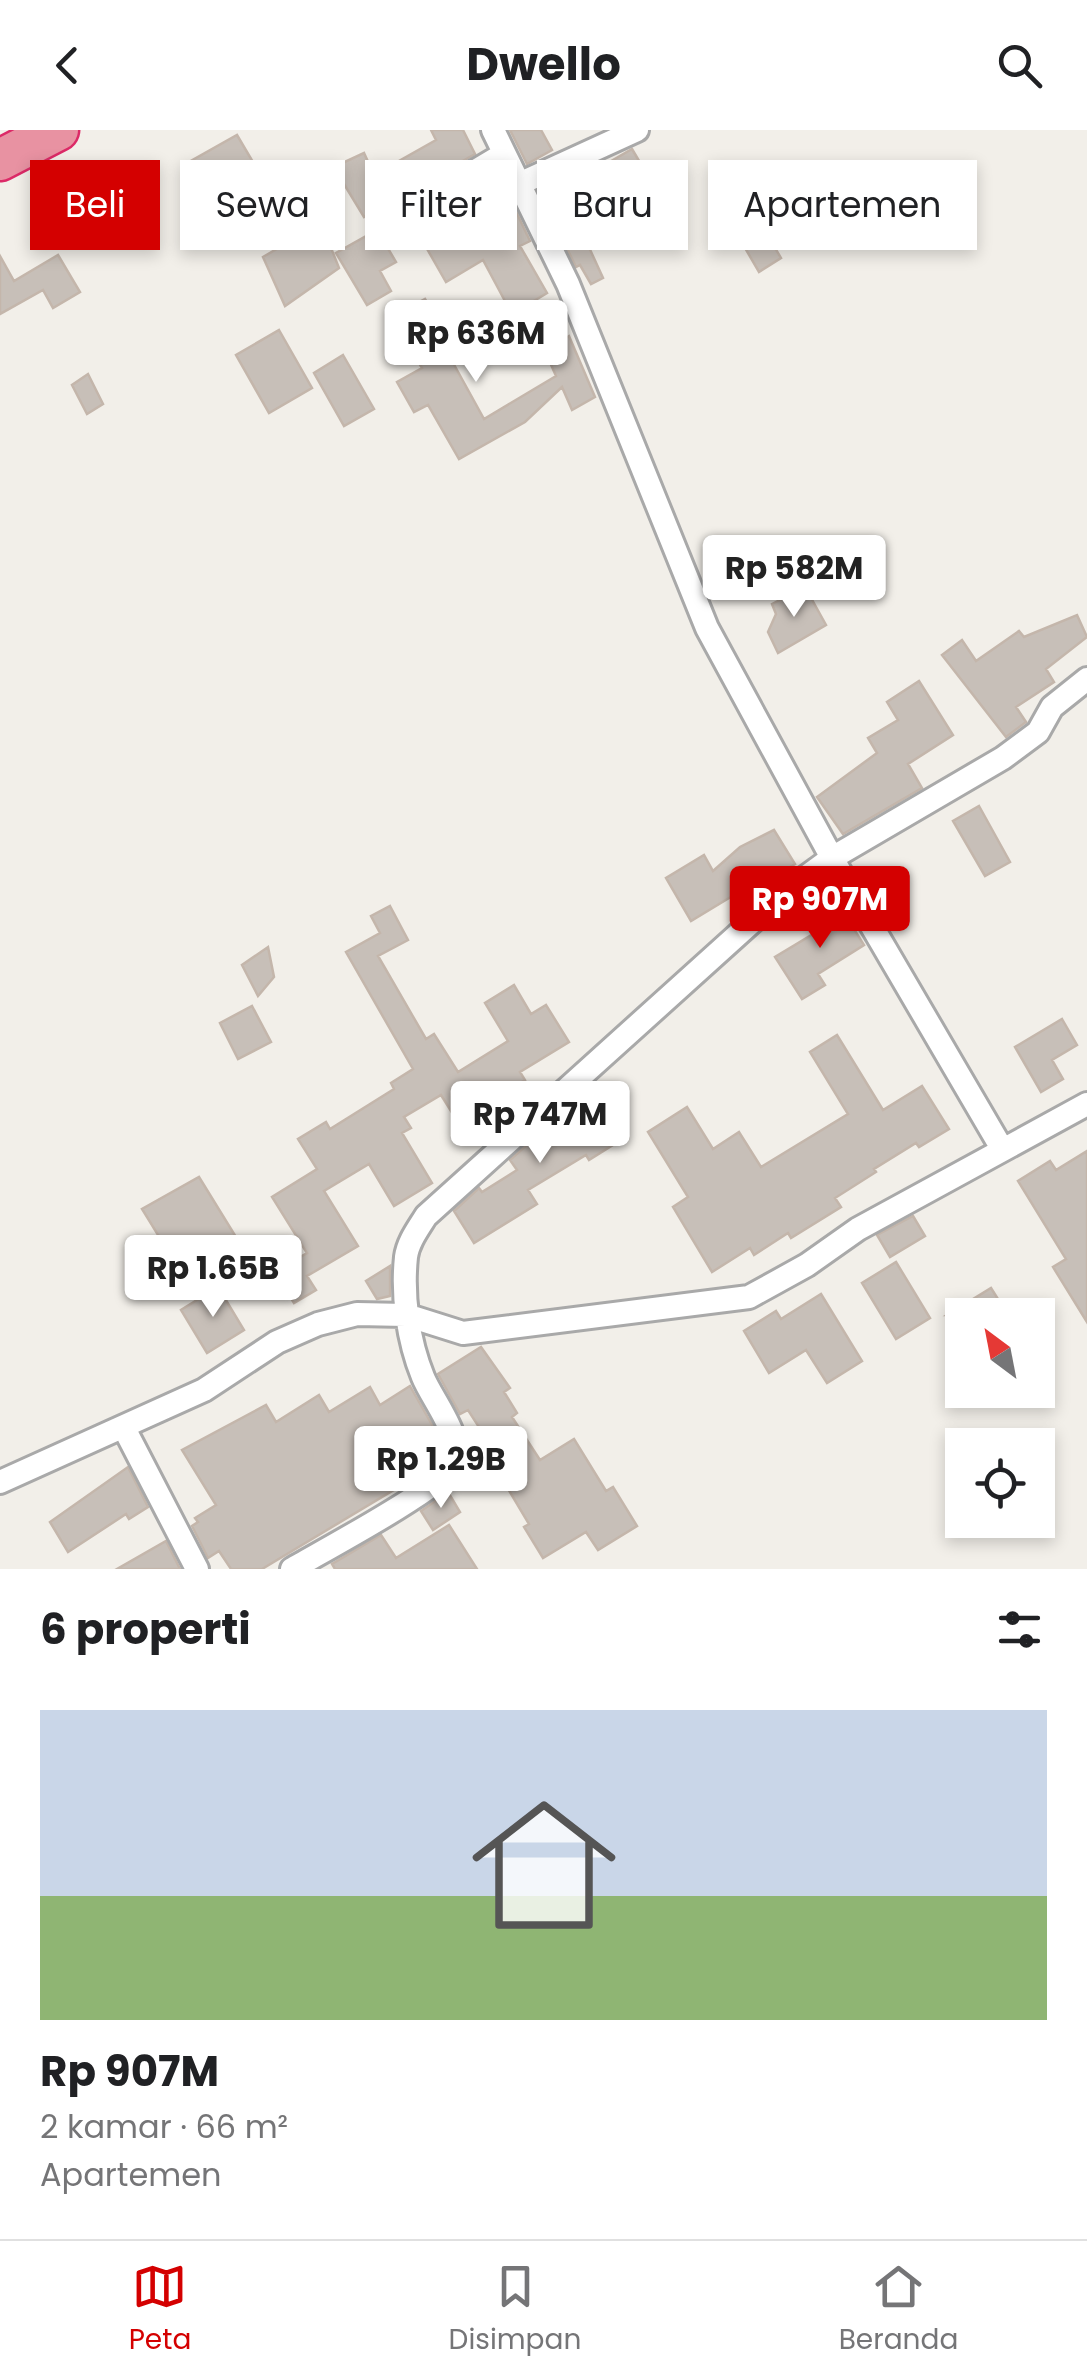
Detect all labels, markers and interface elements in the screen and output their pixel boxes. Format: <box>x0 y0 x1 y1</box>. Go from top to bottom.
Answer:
text: Dwello <box>466 33 621 96</box>
icon: back <box>40 38 95 93</box>
icon: search <box>992 38 1047 93</box>
chip: Beli <box>30 160 160 250</box>
chip: Sewa <box>180 160 345 250</box>
chip: Filter <box>365 160 517 250</box>
chip: Baru <box>537 160 688 250</box>
chip: Apartemen <box>708 160 977 250</box>
pin: Rp 636M <box>384 300 568 385</box>
text: Rp 636M <box>407 310 545 355</box>
pin: Rp 582M <box>702 535 886 620</box>
text: Rp 582M <box>725 545 863 590</box>
pin: Rp 907M <box>728 866 912 951</box>
text: Rp 907M <box>752 876 888 921</box>
pin: Rp 747M <box>448 1081 632 1166</box>
text: Rp 747M <box>473 1091 607 1136</box>
pin: Rp 1.65B <box>110 1235 316 1320</box>
text: Rp 1.65B <box>147 1245 279 1290</box>
north arrow <box>945 1298 1055 1408</box>
map controls <box>945 1298 1055 1538</box>
pin: Rp 1.29B <box>338 1426 544 1511</box>
button: locate <box>945 1428 1055 1538</box>
text: Rp 1.29B <box>376 1436 506 1481</box>
text: 6 properti <box>40 1600 251 1659</box>
icon: filters <box>992 1602 1047 1657</box>
icon: home <box>454 1775 634 1955</box>
text: Rp 907M <box>40 2042 219 2101</box>
text: 2 kamar · 66 m² <box>40 2104 288 2149</box>
text: Apartemen <box>40 2152 222 2197</box>
tab: Peta <box>129 2259 191 2361</box>
tab: Disimpan <box>449 2259 581 2361</box>
tab: Beranda <box>839 2259 958 2361</box>

